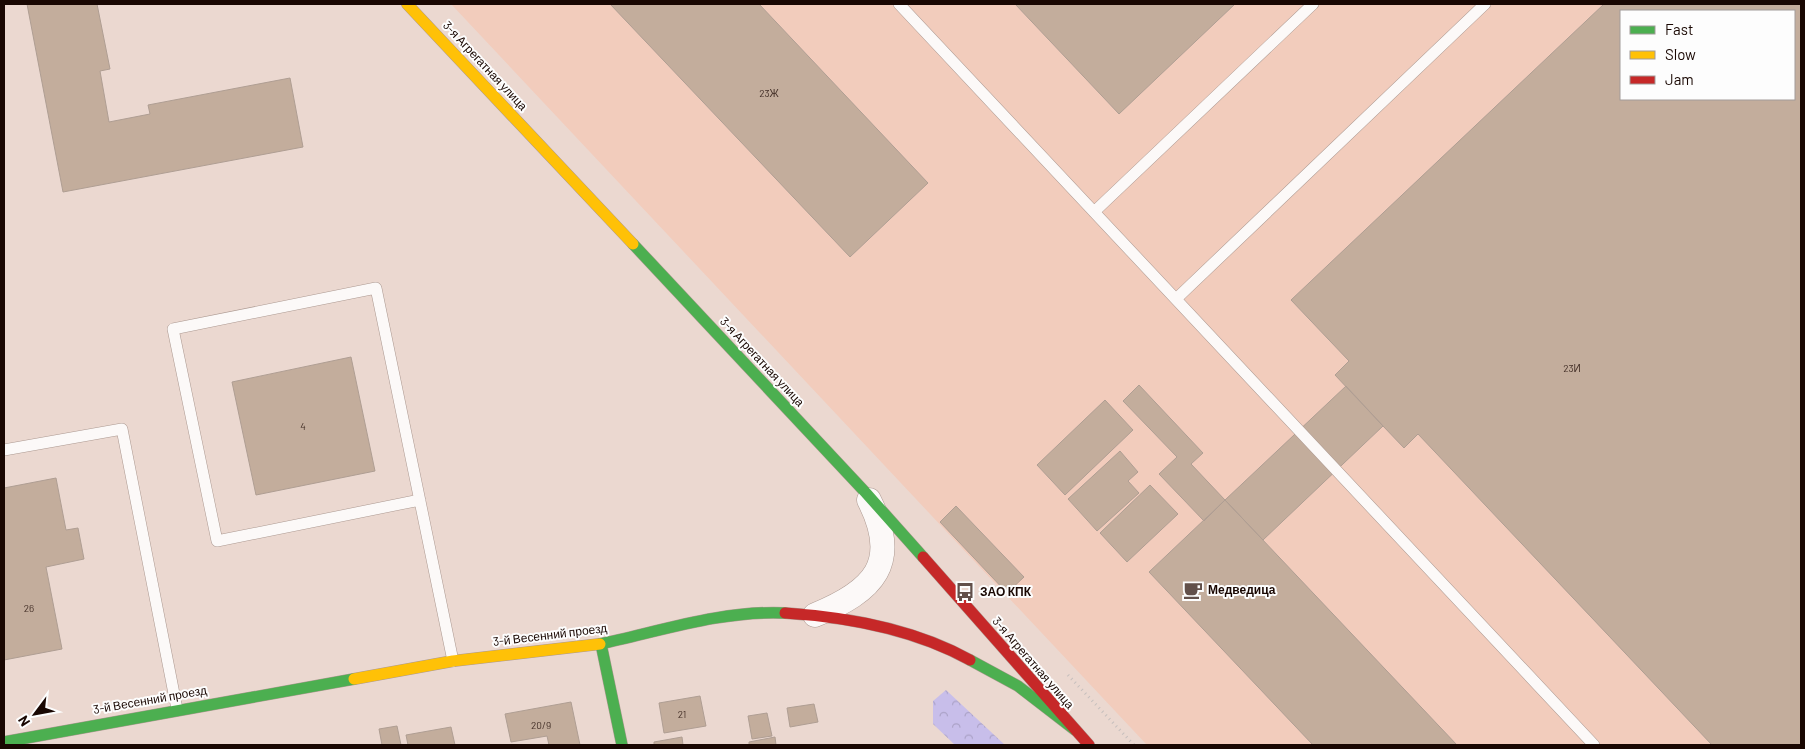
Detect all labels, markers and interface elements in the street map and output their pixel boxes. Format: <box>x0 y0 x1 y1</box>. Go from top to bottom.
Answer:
legend <box>1620 10 1795 100</box>
street label: 3-я Агрегатная улица <box>440 18 531 114</box>
text: Fast <box>1665 20 1693 38</box>
text: Slow <box>1665 45 1696 63</box>
text: Jam <box>1665 70 1694 88</box>
house number: 23Ж <box>759 87 780 99</box>
street label: 3-я Агрегатная улица <box>717 314 808 410</box>
house number: 23И <box>1563 362 1581 374</box>
house number: 4 <box>300 420 306 432</box>
cafe icon: Медведица <box>1182 579 1204 601</box>
bus stop icon: ЗАО КПК <box>954 581 976 603</box>
place label: Медведица <box>1208 582 1276 597</box>
place label: ЗАО КПК <box>980 584 1032 598</box>
house number: 26 <box>24 602 34 614</box>
street label: 3-я Агрегатная улица <box>989 614 1078 712</box>
street label: 3-й Весенний проезд <box>492 620 608 649</box>
street label: 3-й Весенний проезд <box>92 682 208 717</box>
north arrow <box>10 689 60 739</box>
house number: 21 <box>678 708 686 720</box>
text: N <box>14 713 33 730</box>
house number: 20/9 <box>531 719 551 731</box>

